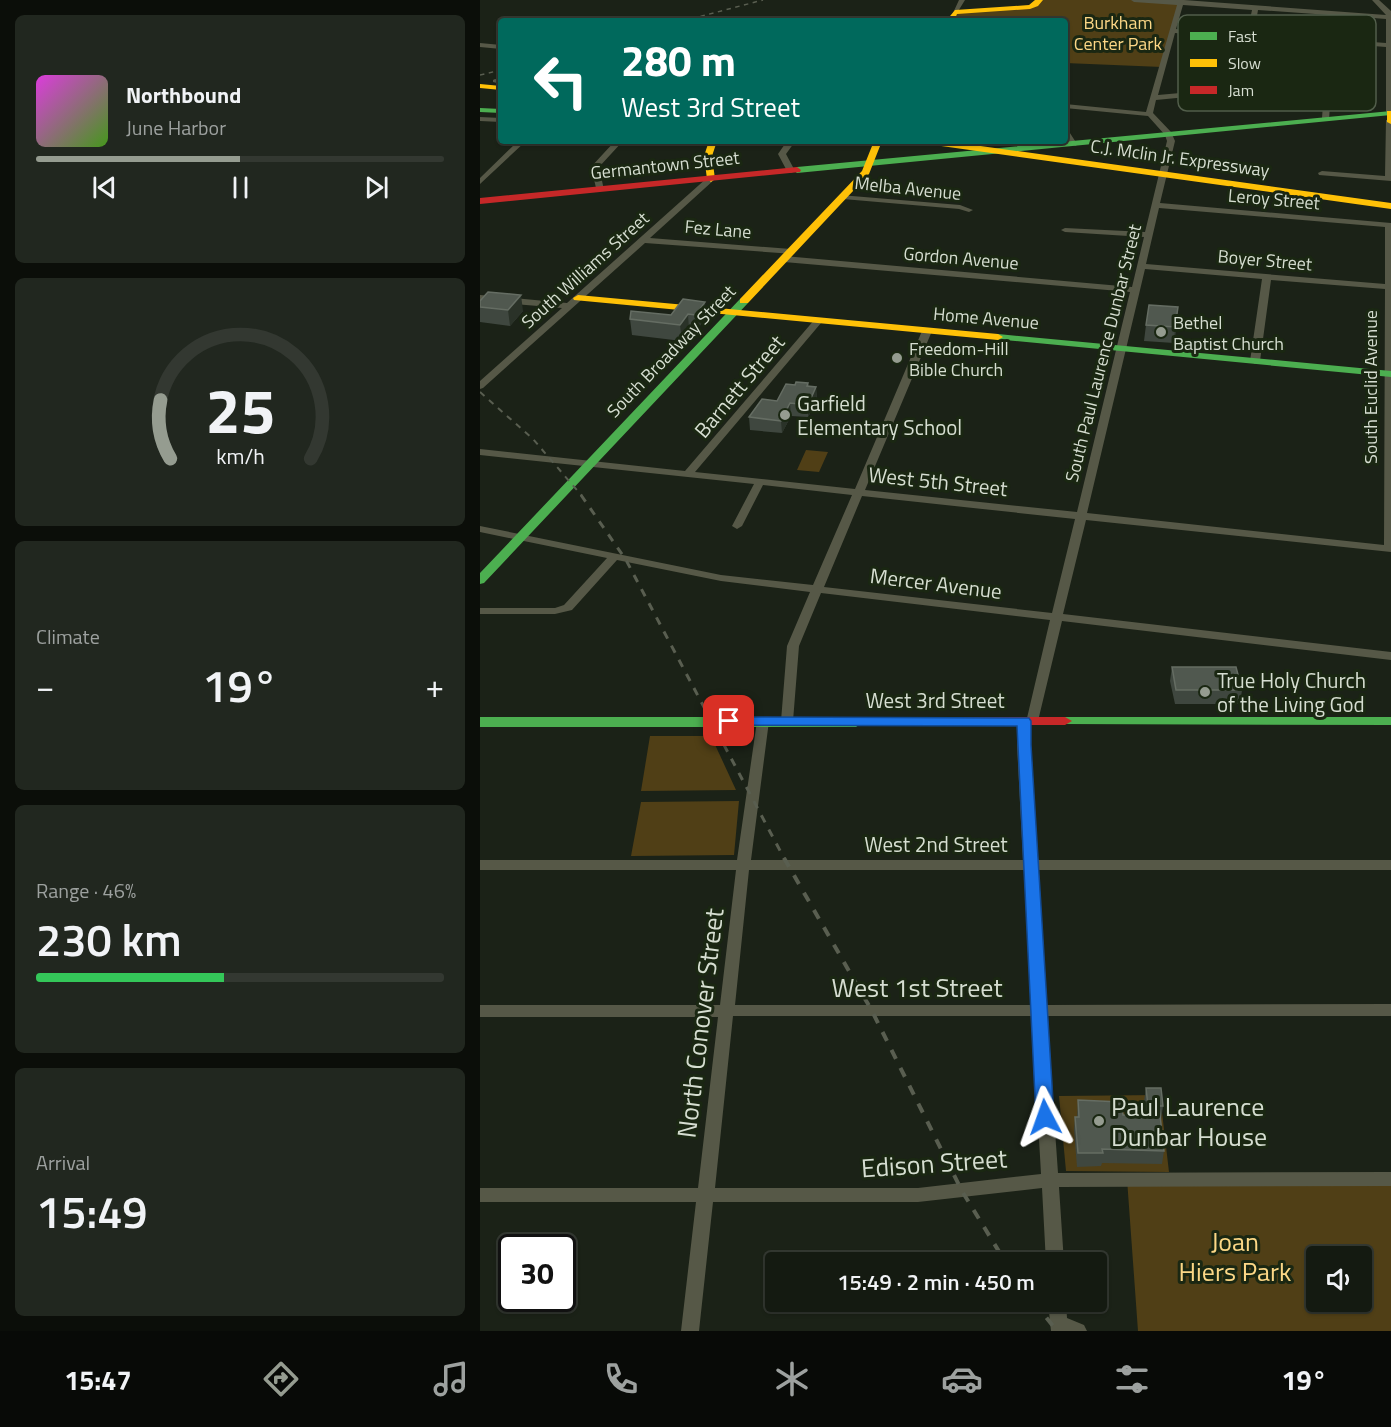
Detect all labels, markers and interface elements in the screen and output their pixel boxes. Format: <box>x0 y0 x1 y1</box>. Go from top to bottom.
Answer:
park label: Burkham Center Park <box>1074 9 1163 57</box>
legend <box>1178 15 1376 111</box>
text: Fast <box>1228 24 1257 48</box>
text: 280 m <box>621 28 736 92</box>
icon: left <box>522 42 600 120</box>
text: Slow <box>1228 51 1261 75</box>
text: Northbound <box>126 78 241 112</box>
text: Jam <box>1228 78 1254 102</box>
text: West 3rd Street <box>621 86 800 127</box>
text: June Harbor <box>126 112 226 143</box>
street label: C.J. Mclin Jr. Expressway <box>1089 132 1271 184</box>
street label: Germantown Street <box>589 144 741 186</box>
street label: Melba Avenue <box>853 169 963 207</box>
icon: previous <box>88 171 121 204</box>
icon: pause <box>224 171 257 204</box>
icon: next <box>360 171 393 204</box>
street label: Leroy Street <box>1227 182 1322 217</box>
street label: South Williams Street <box>515 205 655 335</box>
street label: Fez Lane <box>684 213 752 245</box>
street label: South Paul Laurence Dunbar Street <box>1058 221 1148 485</box>
street label: Gordon Avenue <box>902 240 1020 276</box>
street label: Boyer Street <box>1217 242 1314 278</box>
street label: South Broadway Street <box>600 278 742 424</box>
street label: Home Avenue <box>932 300 1040 336</box>
place label: Bethel Baptist Church <box>1173 309 1284 357</box>
street label: South Euclid Avenue <box>1357 310 1384 464</box>
marker: Bethel Baptist Church <box>1154 325 1168 339</box>
street label: Barnett Street <box>686 327 792 445</box>
place label: Freedom-Hill Bible Church <box>909 335 1009 383</box>
marker: Freedom-Hill Bible Church <box>890 351 904 365</box>
text: 25 <box>205 362 275 457</box>
place label: Garfield Elementary School <box>797 387 962 443</box>
marker: Garfield Elementary School <box>778 408 792 422</box>
text: km/h <box>216 441 264 473</box>
street label: West 5th Street <box>867 458 1010 504</box>
street label: Mercer Avenue <box>868 559 1004 607</box>
text: Climate <box>36 621 100 652</box>
text: 19° <box>202 651 278 719</box>
text: − <box>36 661 54 711</box>
text: + <box>426 661 444 711</box>
place label: True Holy Church of the Living God <box>1217 664 1366 720</box>
street label: West 3rd Street <box>865 684 1005 716</box>
marker: True Holy Church of the Living God <box>1198 685 1212 699</box>
pin <box>703 695 754 746</box>
icon: arrive <box>712 704 745 737</box>
street label: West 2nd Street <box>864 828 1008 860</box>
text: Range · 46% <box>36 875 136 906</box>
text: 230 km <box>36 905 182 973</box>
street label: North Conover Street <box>667 906 733 1140</box>
street label: West 1st Street <box>831 968 1003 1007</box>
position arrow <box>1013 1085 1077 1149</box>
place label: Paul Laurence Dunbar House <box>1111 1087 1267 1156</box>
marker: Paul Laurence Dunbar House <box>1092 1114 1106 1128</box>
street label: Edison Street <box>860 1138 1008 1188</box>
text: Arrival <box>36 1147 90 1178</box>
text: 15:49 <box>36 1177 148 1245</box>
park label: Joan Hiers Park <box>1179 1222 1291 1291</box>
speed limit sign: 30 <box>498 1234 576 1312</box>
map controls <box>1306 1246 1372 1312</box>
button: sound <box>1306 1246 1372 1312</box>
text: 15:49 · 2 min · 450 m <box>837 1265 1035 1299</box>
icon: directions <box>260 1358 302 1400</box>
icon: music <box>430 1358 472 1400</box>
icon: phone <box>600 1358 642 1400</box>
icon: climate <box>771 1358 813 1400</box>
icon: car <box>941 1358 983 1400</box>
icon: filters <box>1111 1358 1153 1400</box>
text: 15:47 <box>64 1359 132 1400</box>
text: 19° <box>1281 1359 1327 1400</box>

